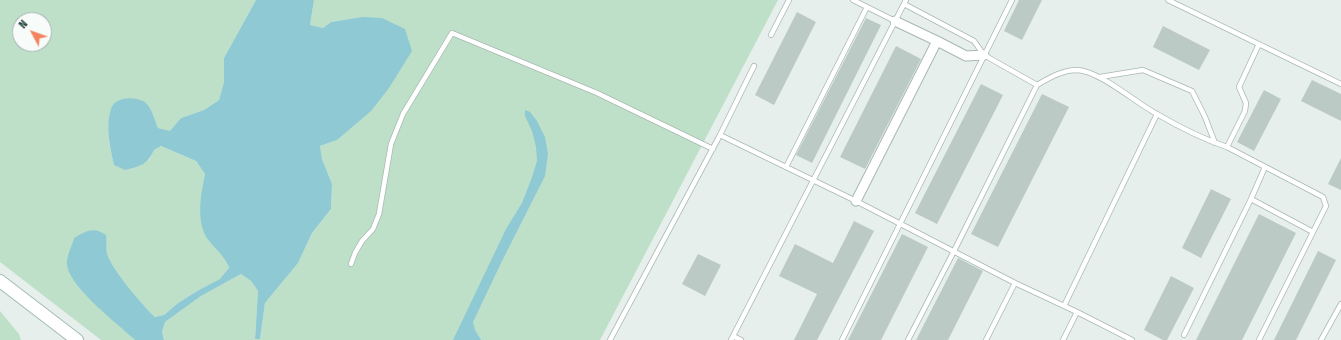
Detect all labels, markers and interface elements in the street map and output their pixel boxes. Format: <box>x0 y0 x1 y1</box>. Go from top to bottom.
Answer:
north arrow <box>12 12 52 52</box>
text: N <box>16 18 30 31</box>

